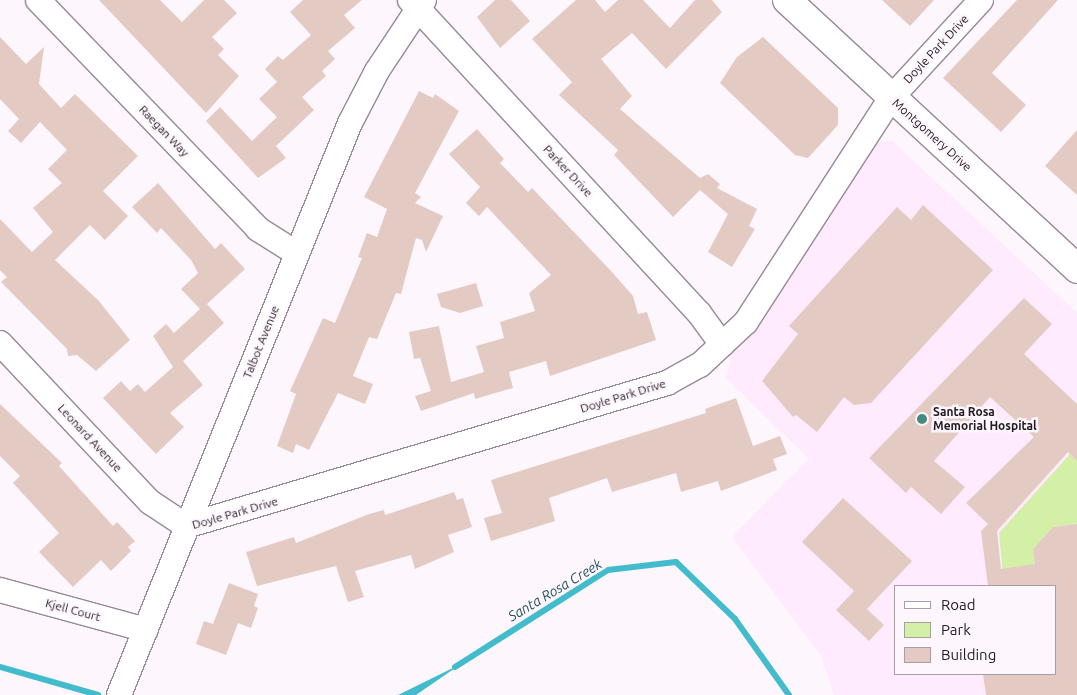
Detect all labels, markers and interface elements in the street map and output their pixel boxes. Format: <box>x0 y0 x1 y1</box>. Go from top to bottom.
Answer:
street label: Doyle Park Drive <box>900 12 972 86</box>
street label: Montgomery Drive <box>889 96 975 174</box>
street label: Raegan Way <box>136 102 192 160</box>
street label: Parker Drive <box>540 142 596 200</box>
street label: Talbot Avenue <box>240 303 282 381</box>
street label: Doyle Park Drive <box>578 376 668 416</box>
street label: Leonard Avenue <box>55 401 125 475</box>
place label: Santa Rosa Memorial Hospital <box>933 405 1037 433</box>
marker: Santa Rosa Memorial Hospital <box>915 412 929 426</box>
street label: Doyle Park Drive <box>190 494 280 532</box>
water label: Santa Rosa Creek <box>505 555 605 625</box>
legend <box>894 585 1057 675</box>
street label: Kjell Court <box>44 596 102 624</box>
text: Road <box>941 596 976 613</box>
text: Park <box>941 621 971 638</box>
text: Building <box>941 646 996 663</box>

